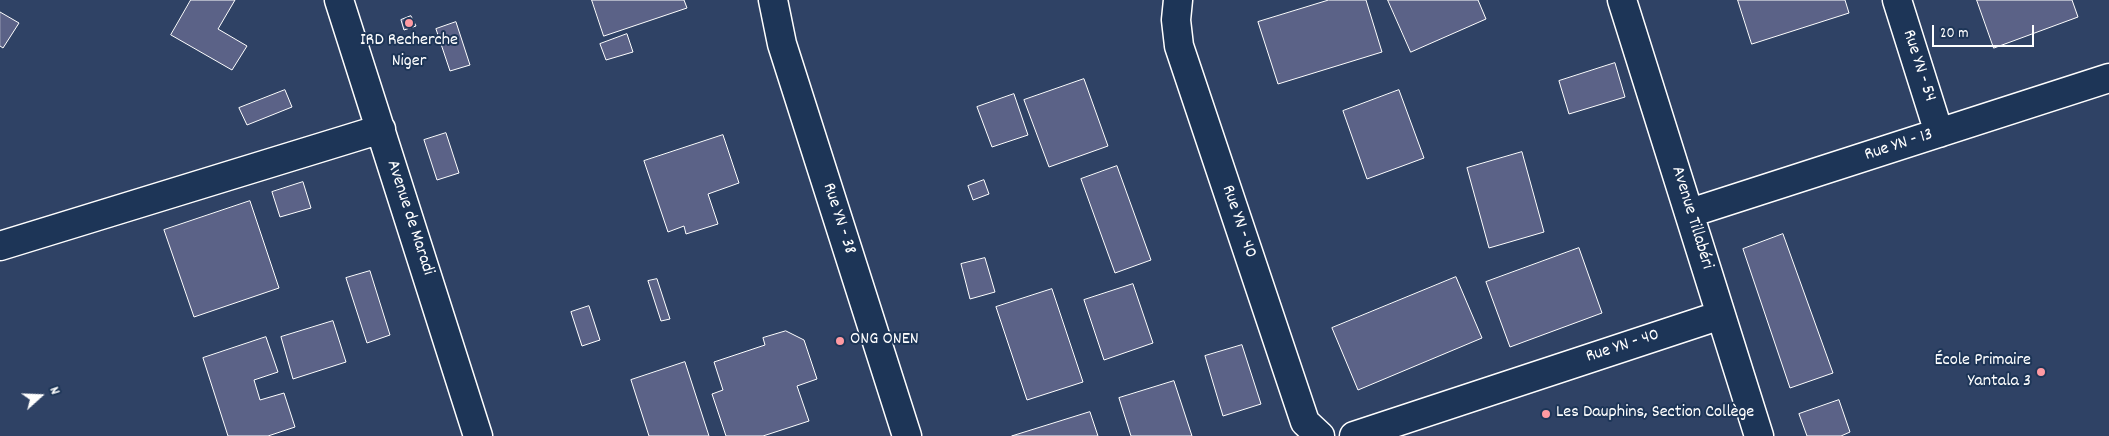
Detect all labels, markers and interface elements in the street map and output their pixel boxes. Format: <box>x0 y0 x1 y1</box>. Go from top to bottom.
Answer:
scale bar <box>1934 15 2036 47</box>
marker: IRD Recherche Niger <box>403 17 415 29</box>
text: 20 m <box>1940 23 1968 45</box>
street label: Rue YN - 54 <box>1896 27 1940 105</box>
place label: IRD Recherche Niger <box>360 31 458 74</box>
street label: Rue YN - 13 <box>1862 125 1936 167</box>
street label: Avenue de Maradi <box>380 158 438 278</box>
street label: Avenue Tillabéri <box>1665 164 1717 272</box>
street label: Rue YN - 38 <box>816 181 860 257</box>
street label: Rue YN - 40 <box>1215 183 1261 261</box>
street label: Rue YN - 40 <box>1584 325 1662 369</box>
place label: ONG ONEN <box>850 330 919 352</box>
marker: ONG ONEN <box>834 335 846 347</box>
place label: École Primaire Yantala 3 <box>1934 351 2031 394</box>
marker: École Primaire Yantala 3 <box>2035 366 2047 378</box>
north arrow <box>15 371 65 421</box>
text: N <box>44 384 65 398</box>
place label: Les Dauphins, Section Collège <box>1556 403 1754 425</box>
marker: Les Dauphins, Section Collège <box>1540 408 1552 420</box>

